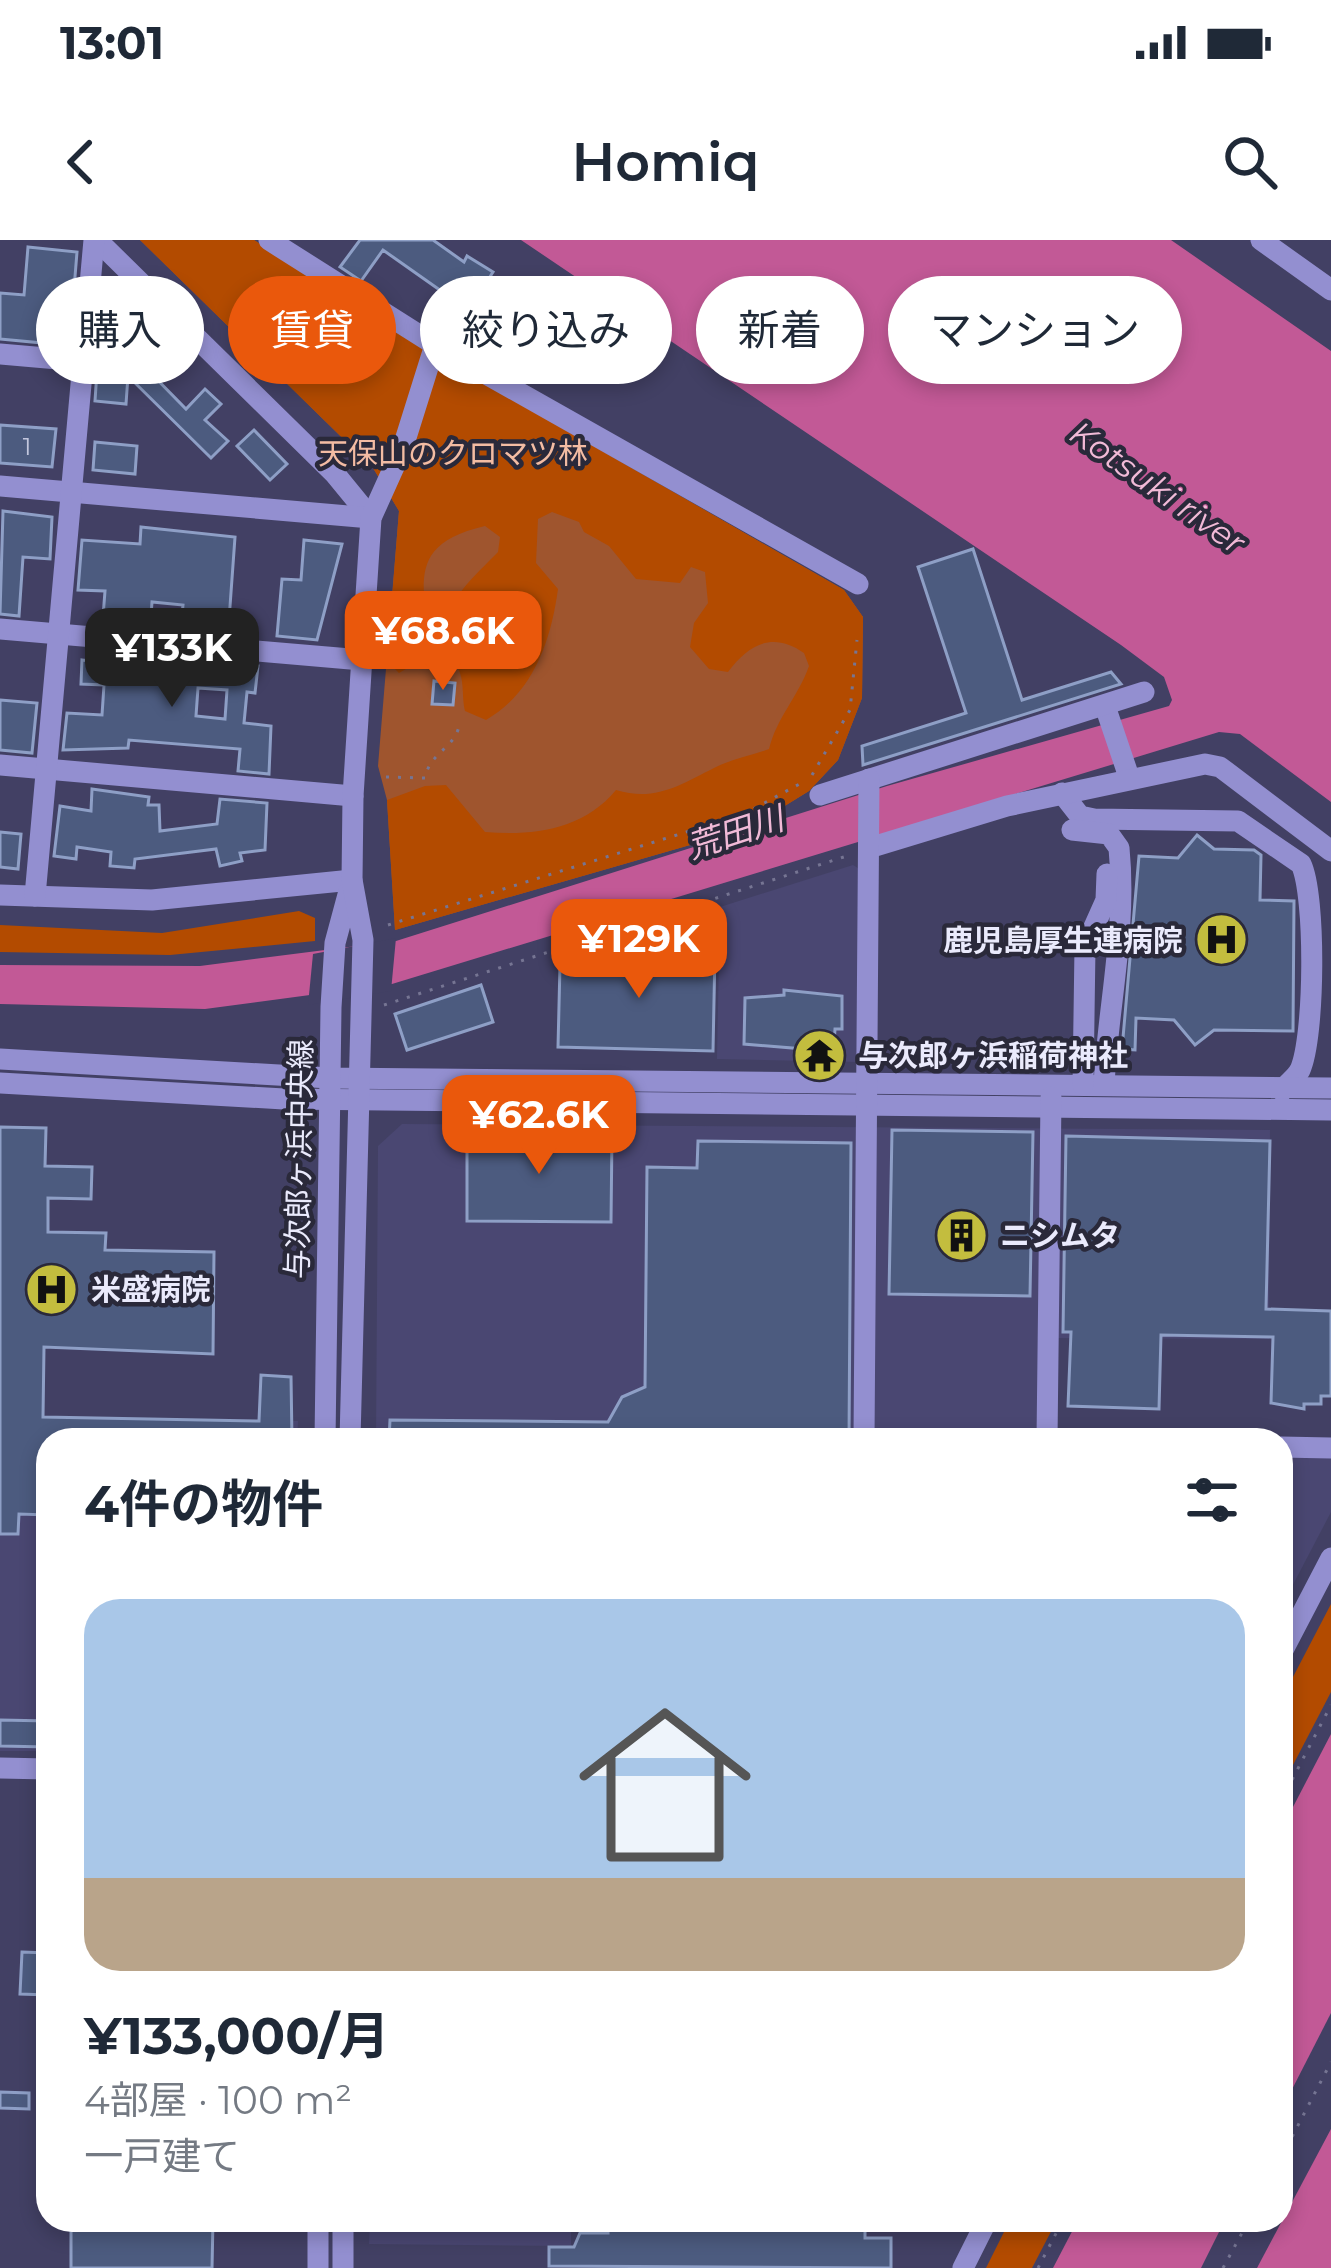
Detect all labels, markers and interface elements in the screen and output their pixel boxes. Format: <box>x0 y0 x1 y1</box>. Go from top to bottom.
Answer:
text: 13:01 <box>60 15 164 70</box>
icon: back <box>48 129 114 195</box>
text: Homiq <box>571 129 760 195</box>
icon: search <box>1217 129 1283 195</box>
chip: 購入 <box>36 276 204 384</box>
chip: 賃貸 <box>228 276 396 384</box>
chip: 絞り込み <box>420 276 672 384</box>
chip: 新着 <box>696 276 864 384</box>
chip: マンション <box>888 276 1182 384</box>
water label: Kotsuki river <box>1063 412 1254 563</box>
house number: 1 <box>23 432 31 461</box>
park label: 天保山のクロマツ林 <box>318 435 588 472</box>
pin: ¥68.6K <box>345 591 541 693</box>
text: ¥68.6K <box>372 606 514 654</box>
pin: ¥133K <box>88 608 256 710</box>
text: ¥133K <box>112 623 232 671</box>
water label: 荒田川 <box>682 797 791 866</box>
pin: ¥129K <box>555 899 723 1001</box>
hospital icon: 鹿児島厚生連病院 <box>1194 912 1250 968</box>
text: ¥129K <box>578 914 700 962</box>
place label: 鹿児島厚生連病院 <box>943 922 1183 959</box>
temple icon: 与次郎ヶ浜稲荷神社 <box>791 1027 847 1083</box>
place label: 与次郎ヶ浜稲荷神社 <box>858 1037 1128 1074</box>
street label: 与次郎ヶ浜中央線 <box>278 1039 320 1279</box>
pin: ¥62.6K <box>441 1075 637 1177</box>
text: ¥62.6K <box>469 1090 609 1138</box>
building icon: ニシムタ <box>933 1207 989 1263</box>
place label: ニシムタ <box>1000 1217 1120 1254</box>
hospital icon: 米盛病院 <box>24 1261 80 1317</box>
place label: 米盛病院 <box>91 1271 211 1308</box>
icon: filters <box>1179 1467 1245 1533</box>
text: 4件の物件 <box>84 1473 323 1535</box>
icon: home <box>557 1677 773 1893</box>
text: ¥133,000/月 <box>84 2005 390 2067</box>
text: 4部屋 · 100 m² <box>84 2076 352 2124</box>
text: 一戸建て <box>84 2132 240 2180</box>

